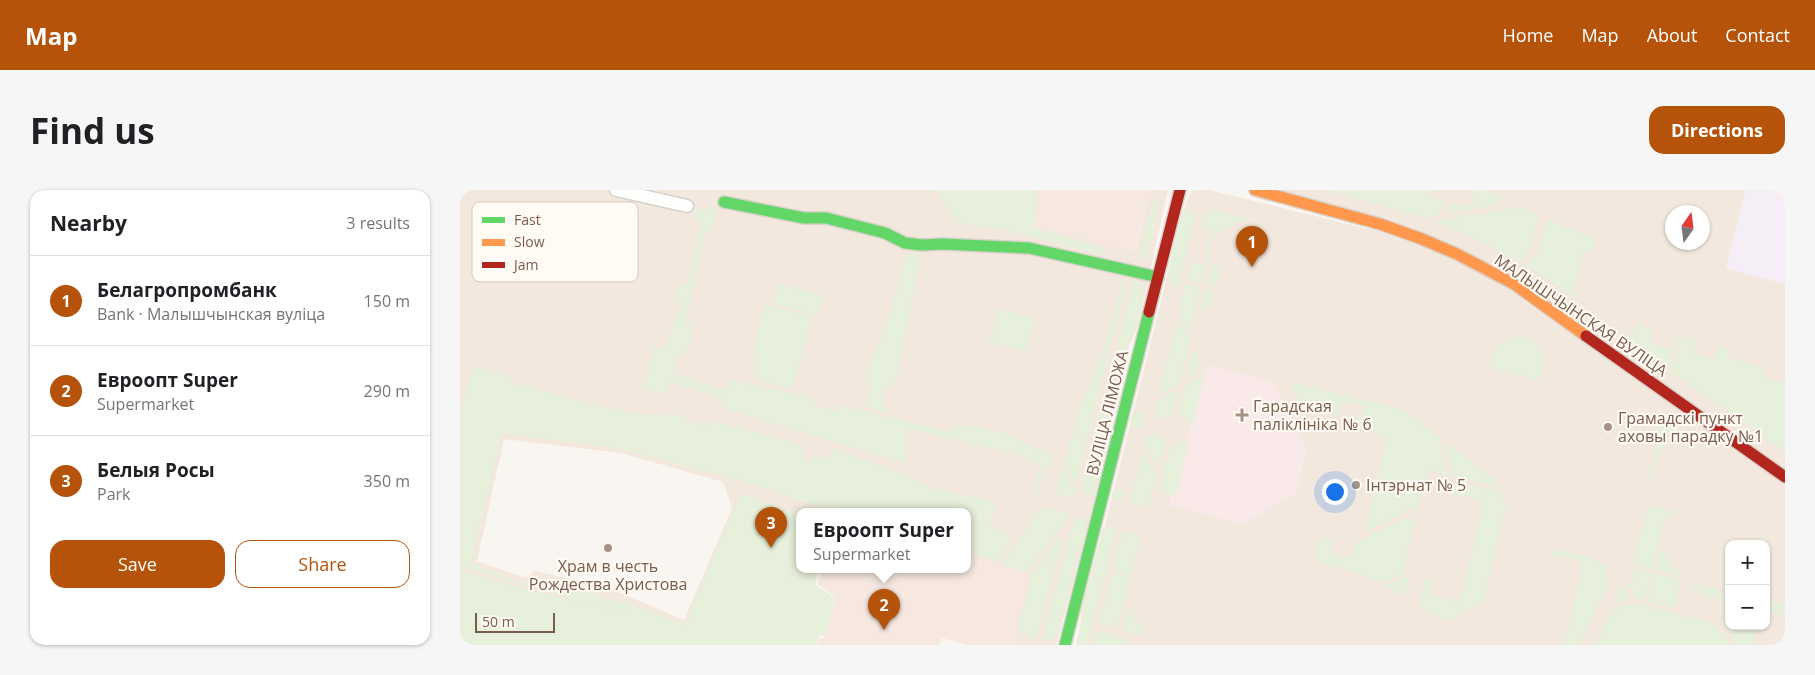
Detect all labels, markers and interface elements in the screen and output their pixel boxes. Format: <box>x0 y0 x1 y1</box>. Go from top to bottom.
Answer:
text: Map <box>25 19 77 52</box>
text: Home <box>1503 23 1553 47</box>
text: Map <box>1581 23 1619 47</box>
text: About <box>1647 23 1697 47</box>
text: Contact <box>1725 23 1790 47</box>
button: Directions <box>1649 106 1785 154</box>
text: Find us <box>30 107 155 154</box>
legend <box>472 202 638 282</box>
north arrow <box>1665 205 1710 250</box>
text: Nearby <box>50 209 127 237</box>
text: Fast <box>514 210 541 229</box>
text: 3 results <box>346 212 410 234</box>
pin: 1 <box>1236 226 1268 267</box>
text: Slow <box>514 232 545 251</box>
street label: МАЛЫШЧЫНСКАЯ ВУЛІЦА <box>1490 249 1673 382</box>
text: Jam <box>512 255 539 274</box>
text: Белагропромбанк <box>97 277 277 303</box>
text: 1 <box>61 290 71 312</box>
text: 150 m <box>364 290 410 312</box>
text: Bank · Малышчынская вуліца <box>97 303 325 325</box>
street label: ВУЛІЦА ЛІМОЖА <box>1081 347 1133 478</box>
text: Евроопт Super <box>97 367 238 393</box>
text: 2 <box>61 380 71 402</box>
text: 290 m <box>364 380 410 402</box>
text: Supermarket <box>97 393 194 415</box>
place label: Гарадская паліклініка № 6 <box>1253 395 1372 435</box>
place label: Грамадскі пункт аховы парадку №1 <box>1618 407 1763 447</box>
marker: Гарадская паліклініка № 6 <box>1235 408 1249 422</box>
marker: Грамадскі пункт аховы парадку №1 <box>1602 421 1614 433</box>
text: Белыя Росы <box>97 457 215 483</box>
text: 3 <box>61 470 71 492</box>
text: 350 m <box>364 470 410 492</box>
place label: Інтэрнат № 5 <box>1366 474 1466 496</box>
your location <box>1322 479 1348 505</box>
marker: Інтэрнат № 5 <box>1350 479 1362 491</box>
text: Park <box>97 483 130 505</box>
pin: 3 <box>755 507 787 548</box>
popup <box>796 508 971 573</box>
text: Евроопт Super <box>813 517 954 543</box>
button: Save <box>50 540 225 588</box>
button: Share <box>235 540 410 588</box>
map controls <box>1725 540 1770 630</box>
button: + <box>1725 540 1770 585</box>
marker: Храм в честь Рождества Христова <box>602 542 614 554</box>
text: Supermarket <box>813 543 910 565</box>
place label: Храм в честь Рождества Христова <box>529 555 687 595</box>
button: − <box>1725 585 1770 630</box>
pin: 2 <box>868 589 900 630</box>
scale bar <box>475 610 555 633</box>
text: 50 m <box>482 612 515 631</box>

